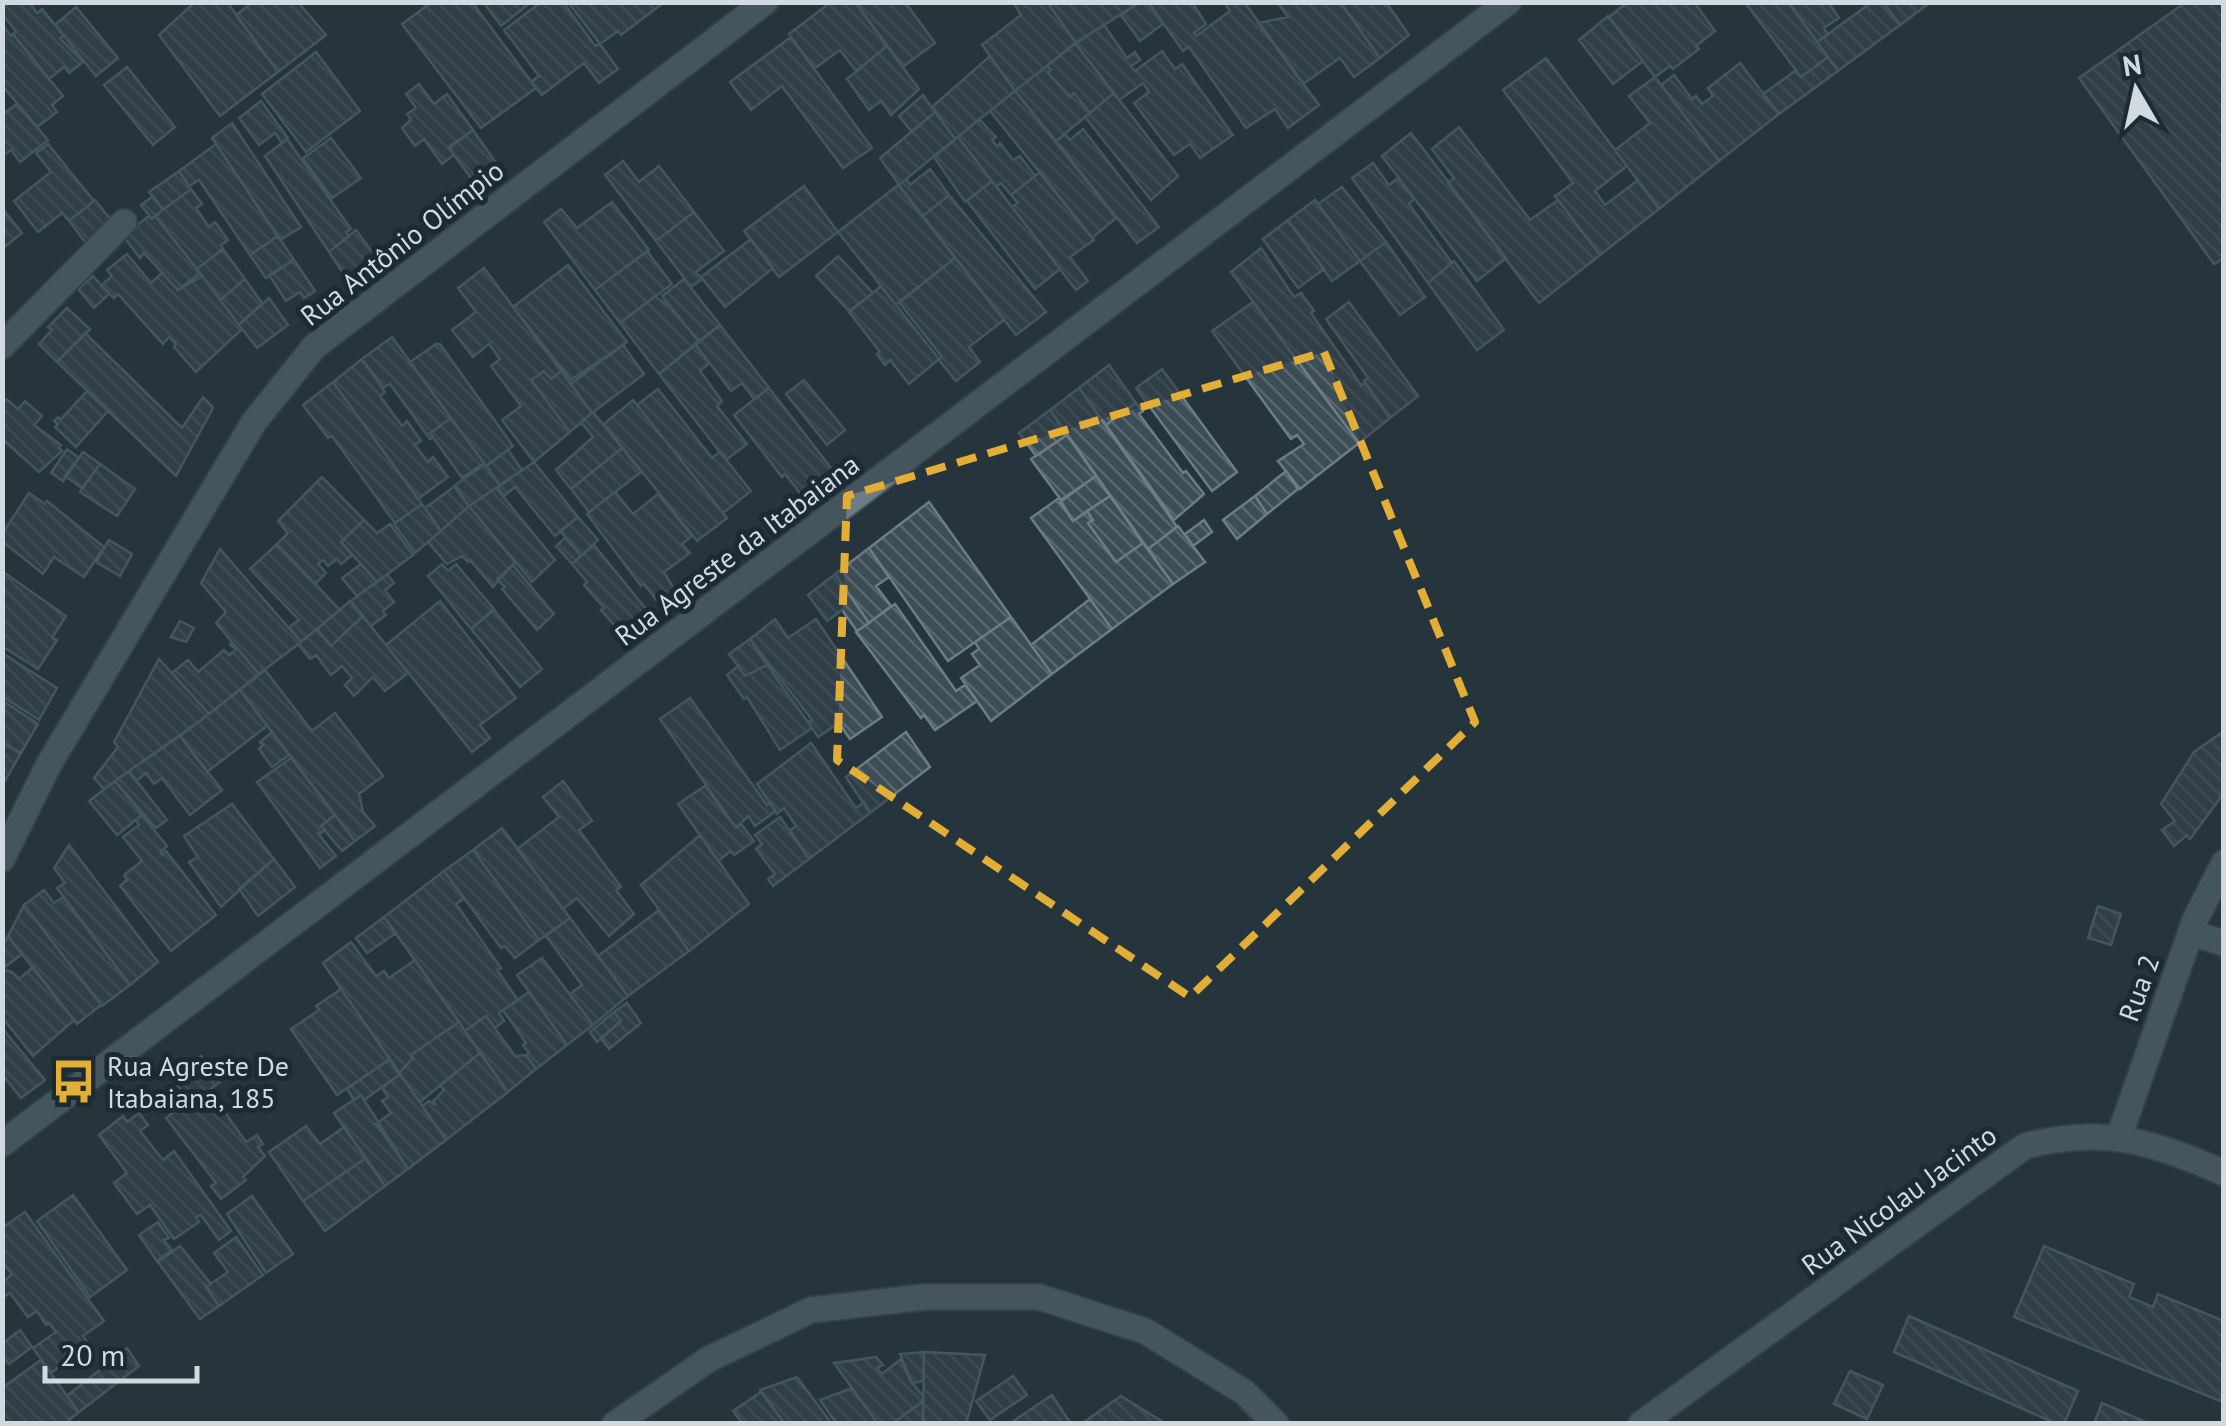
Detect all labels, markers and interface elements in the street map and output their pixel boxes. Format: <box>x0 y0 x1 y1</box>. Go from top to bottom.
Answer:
north arrow <box>2086 40 2186 140</box>
text: N <box>2120 45 2144 85</box>
street label: Rua Antônio Olímpio <box>292 152 511 334</box>
street label: Rua Agreste da Itabaiana <box>607 445 866 654</box>
street label: Rua 2 <box>2109 950 2168 1026</box>
place label: Rua Agreste De Itabaiana, 185 <box>107 1047 289 1116</box>
bus stop icon: Rua Agreste De Itabaiana, 185 <box>50 1058 98 1106</box>
street label: Rua Nicolau Jacinto <box>1794 1116 2004 1283</box>
scale bar <box>45 1321 198 1383</box>
text: 20 m <box>60 1335 125 1374</box>

